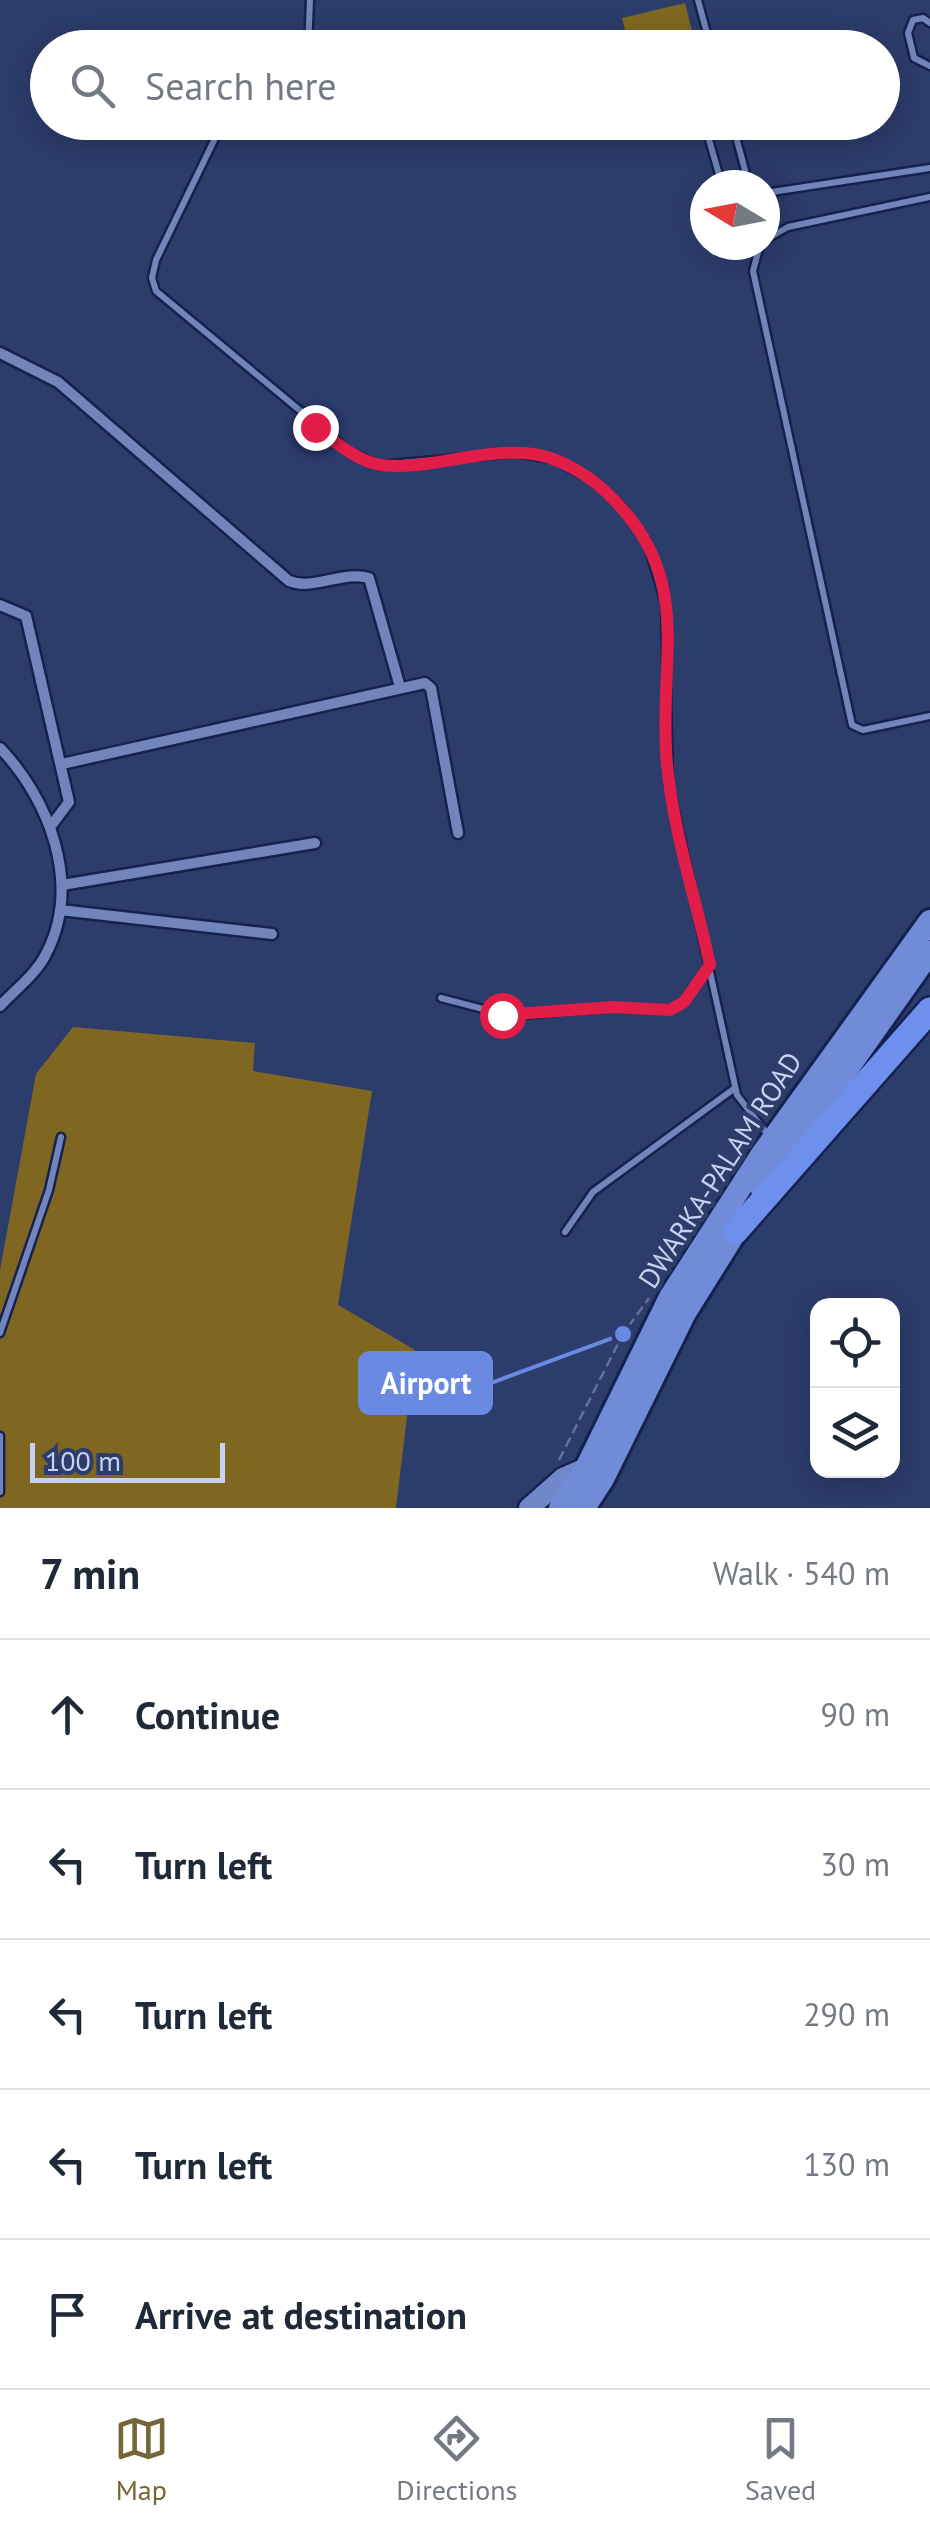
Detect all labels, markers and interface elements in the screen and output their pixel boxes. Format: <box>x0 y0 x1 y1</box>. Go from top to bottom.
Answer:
search box <box>30 30 900 140</box>
icon: search <box>65 58 120 113</box>
text: Search here <box>145 61 337 110</box>
north arrow <box>690 170 780 260</box>
route end <box>293 405 339 451</box>
route start <box>480 993 526 1039</box>
street label: DWARKA-PALAM ROAD <box>629 1045 810 1295</box>
map controls <box>810 1298 900 1478</box>
button: locate <box>810 1298 900 1388</box>
callout: Airport <box>360 1353 491 1413</box>
text: Airport <box>381 1363 472 1402</box>
button: layers <box>810 1388 900 1478</box>
scale bar <box>30 1438 225 1482</box>
text: 100 m <box>45 1442 121 1479</box>
text: 7 min <box>40 1546 140 1601</box>
text: Walk · 540 m <box>713 1552 890 1594</box>
icon: ahead <box>40 1687 95 1742</box>
text: Continue <box>135 1690 280 1739</box>
text: 90 m <box>821 1693 890 1735</box>
icon: left <box>40 1837 95 1892</box>
text: Turn left <box>135 1840 272 1889</box>
text: 30 m <box>821 1843 890 1885</box>
icon: left <box>40 1987 95 2042</box>
text: Turn left <box>135 1990 272 2039</box>
text: 290 m <box>803 1993 890 2035</box>
icon: left <box>40 2137 95 2192</box>
text: Turn left <box>135 2140 272 2189</box>
text: 130 m <box>803 2143 890 2185</box>
icon: arrive <box>40 2287 95 2342</box>
text: Arrive at destination <box>135 2290 467 2339</box>
tab: Map <box>114 2411 169 2508</box>
tab: Directions <box>396 2411 517 2508</box>
tab: Saved <box>745 2411 816 2508</box>

